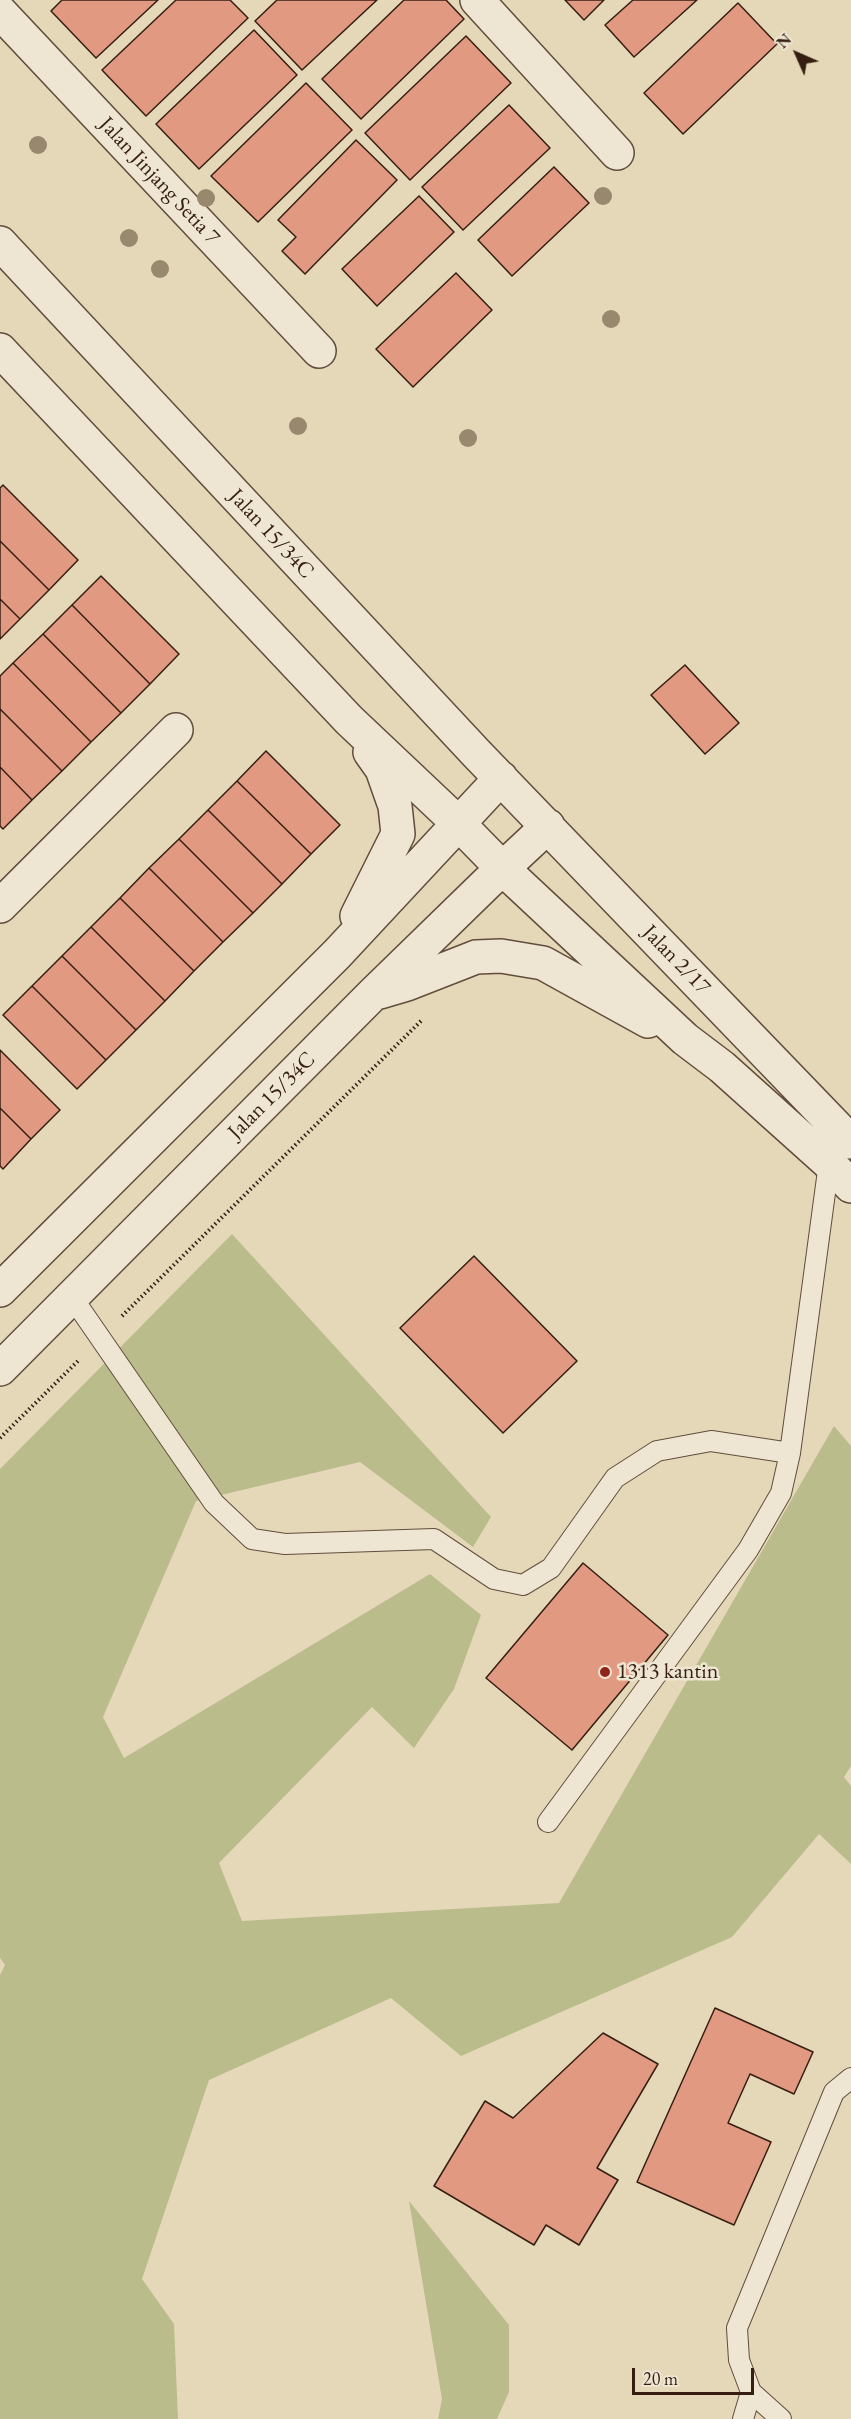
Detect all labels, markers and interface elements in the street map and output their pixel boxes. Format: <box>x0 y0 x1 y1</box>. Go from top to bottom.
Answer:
north arrow <box>767 24 827 84</box>
text: N <box>772 29 796 53</box>
street label: Jalan Jinjang Setia 7 <box>93 112 225 250</box>
street label: Jalan 15/34C <box>223 484 319 584</box>
street label: Jalan 2/17 <box>636 920 716 1000</box>
street label: Jalan 15/34C <box>223 1047 321 1145</box>
place label: 1313 kantin <box>617 1659 718 1685</box>
marker: 1313 kantin <box>598 1665 612 1679</box>
scale bar <box>635 2356 756 2394</box>
text: 20 m <box>643 2367 678 2390</box>

